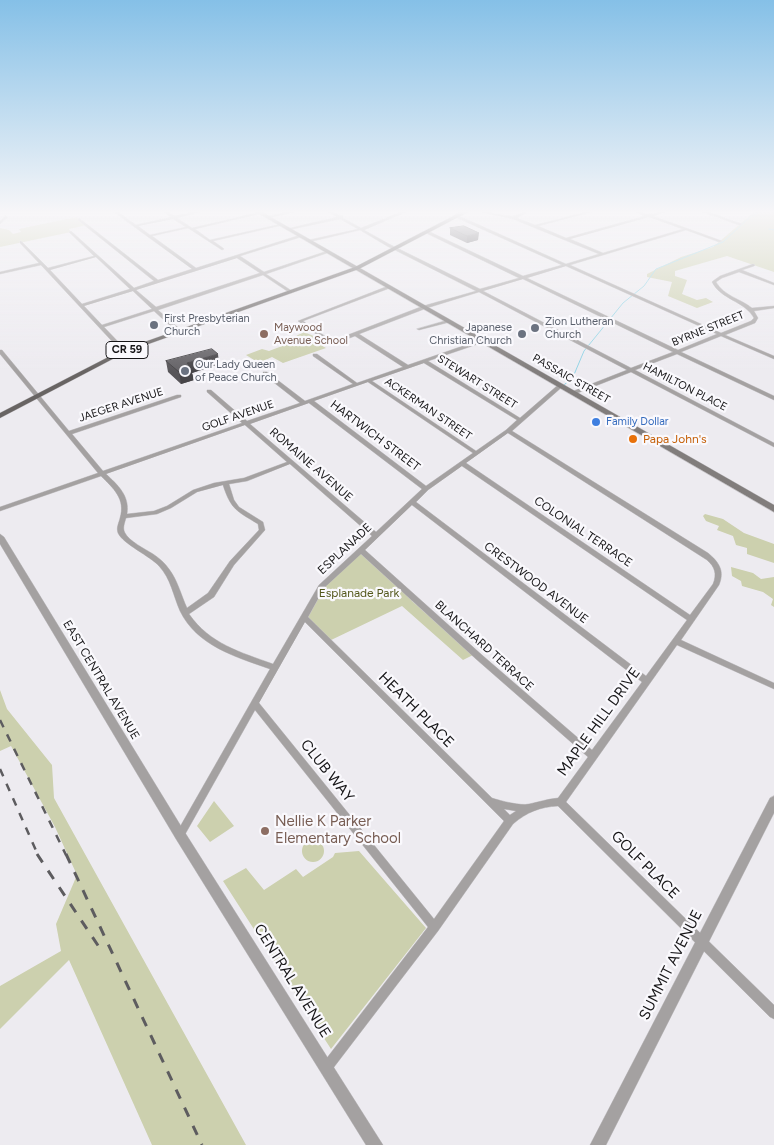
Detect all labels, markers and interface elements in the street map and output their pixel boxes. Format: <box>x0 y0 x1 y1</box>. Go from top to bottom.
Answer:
street label: BYRNE STREET <box>670 308 746 350</box>
place label: First Presbyterian Church <box>164 312 250 338</box>
place label: Zion Lutheran Church <box>545 315 613 341</box>
marker: First Presbyterian Church <box>148 319 160 331</box>
place label: Maywood Avenue School <box>274 321 348 347</box>
place label: Japanese Christian Church <box>429 321 512 347</box>
marker: Zion Lutheran Church <box>529 322 541 334</box>
marker: Maywood Avenue School <box>258 328 270 340</box>
marker: Japanese Christian Church <box>516 328 528 340</box>
road number: CR 59 <box>106 342 148 358</box>
street label: PASSAIC STREET <box>530 351 612 407</box>
street label: STEWART STREET <box>435 352 519 412</box>
place label: Our Lady Queen of Peace Church <box>195 358 277 384</box>
street label: HAMILTON PLACE <box>641 360 729 414</box>
marker: Our Lady Queen of Peace Church <box>179 365 191 377</box>
street label: ACKERMAN STREET <box>382 375 474 443</box>
street label: JAEGER AVENUE <box>77 385 165 425</box>
street label: HARTWICH STREET <box>327 397 423 475</box>
street label: GOLF AVENUE <box>200 398 276 434</box>
place label: Family Dollar <box>606 415 668 429</box>
marker: Family Dollar <box>590 416 602 428</box>
street label: ROMAINE AVENUE <box>266 425 356 505</box>
place label: Papa John's <box>643 432 707 446</box>
marker: Papa John's <box>627 433 639 445</box>
street label: COLONIAL TERRACE <box>531 494 635 570</box>
street label: ESPLANADE <box>315 520 375 578</box>
street label: CRESTWOOD AVENUE <box>481 539 591 627</box>
park label: Esplanade Park <box>319 586 399 600</box>
street label: BLANCHARD TERRACE <box>432 598 536 694</box>
street label: EAST CENTRAL AVENUE <box>60 618 142 742</box>
street label: MAPLE HILL DRIVE <box>554 664 644 780</box>
street label: HEATH PLACE <box>375 669 457 751</box>
street label: CLUB WAY <box>296 736 358 806</box>
place label: Nellie K Parker Elementary School <box>275 813 401 848</box>
marker: Nellie K Parker Elementary School <box>259 825 271 837</box>
street label: GOLF PLACE <box>607 827 683 903</box>
street label: SUMMIT AVENUE <box>635 907 707 1023</box>
street label: CENTRAL AVENUE <box>250 921 334 1041</box>

